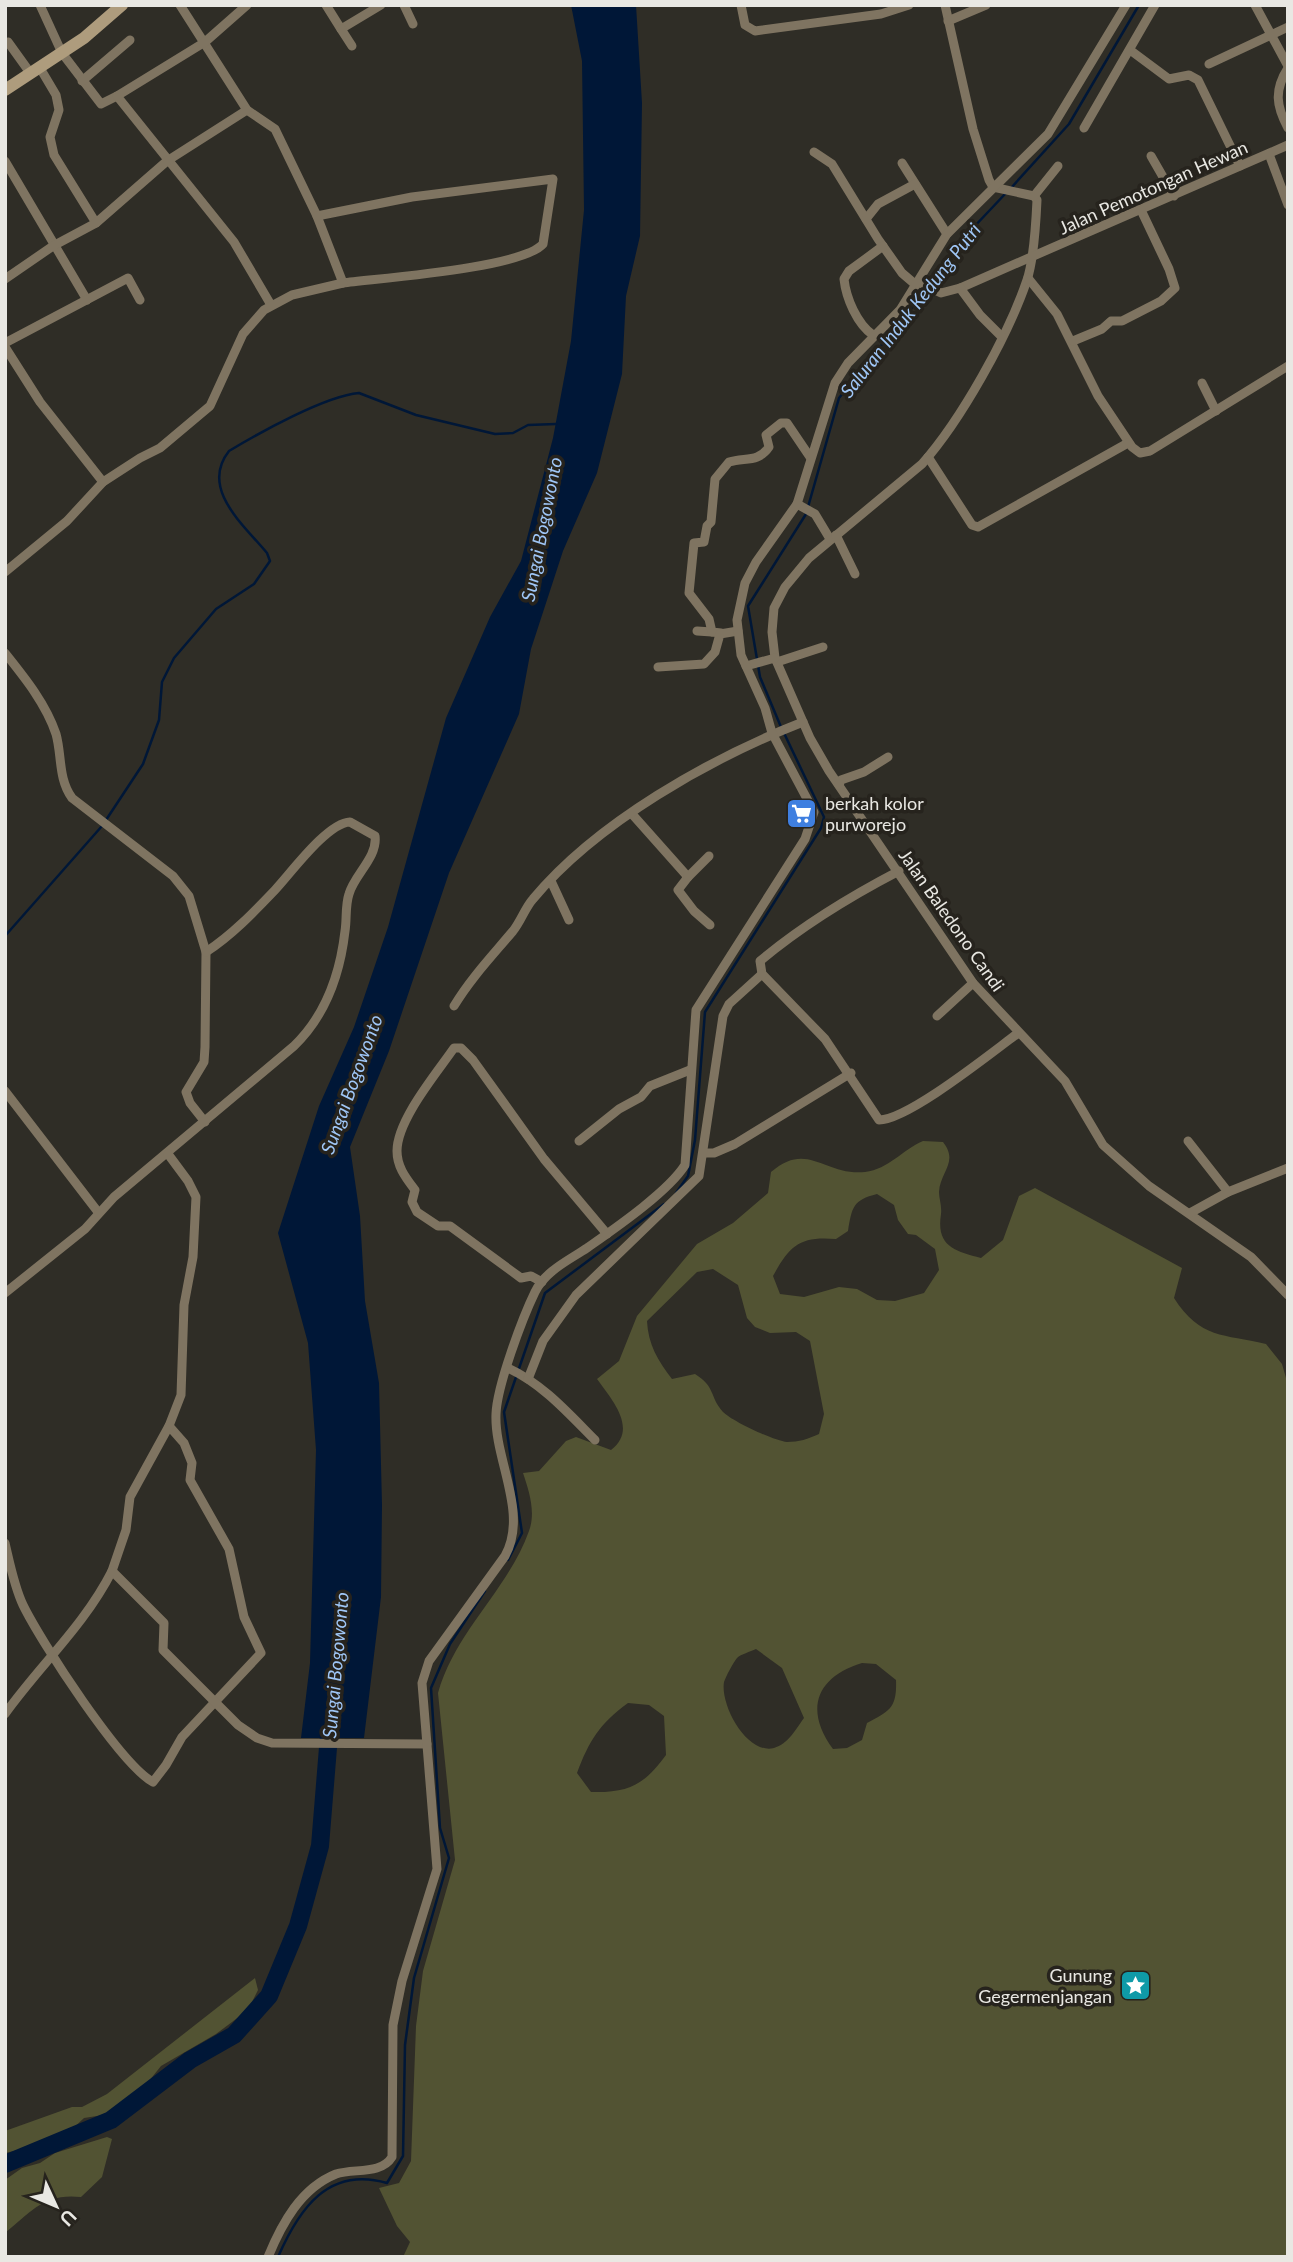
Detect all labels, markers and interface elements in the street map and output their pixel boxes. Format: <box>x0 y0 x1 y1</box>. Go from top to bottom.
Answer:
street label: Jalan Pemotongan Hewan <box>1055 135 1251 239</box>
water label: Saluran Induk Kedung Putri <box>835 218 986 402</box>
water label: Sungai Bogowonto <box>516 455 566 603</box>
place label: berkah kolor purworejo <box>825 792 924 835</box>
supermarket icon: berkah kolor purworejo <box>785 796 819 830</box>
street label: Jalan Baledono Candi <box>895 845 1009 995</box>
water label: Sungai Bogowonto <box>315 1011 387 1157</box>
water label: Sungai Bogowonto <box>317 1591 353 1739</box>
place label: Gunung Gegermenjangan <box>978 1964 1112 2007</box>
place icon: Gunung Gegermenjangan <box>1118 1968 1152 2002</box>
north arrow <box>21 2171 91 2241</box>
text: U <box>55 2205 82 2231</box>

